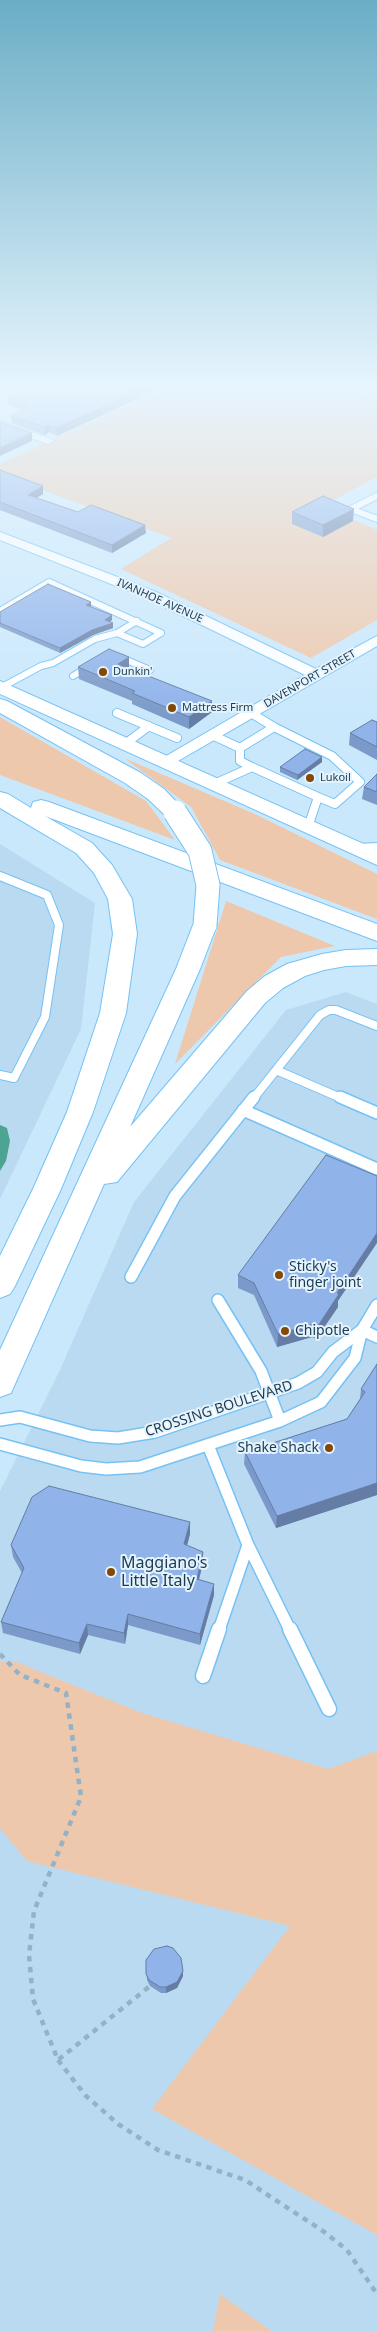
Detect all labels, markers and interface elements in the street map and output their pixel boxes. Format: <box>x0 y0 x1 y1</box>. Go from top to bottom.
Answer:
street label: IVANHOE AVENUE <box>115 576 205 626</box>
street label: DAVENPORT STREET <box>262 647 358 711</box>
place label: Dunkin' <box>113 665 153 679</box>
marker: Dunkin' <box>97 666 109 678</box>
place label: Mattress Firm <box>182 701 253 715</box>
marker: Mattress Firm <box>166 702 178 714</box>
place label: Lukoil <box>320 771 351 785</box>
marker: Lukoil <box>304 772 316 784</box>
place label: Sticky's finger joint <box>289 1259 361 1292</box>
marker: Sticky's finger joint <box>273 1269 285 1281</box>
place label: Chipotle <box>295 1323 350 1339</box>
marker: Chipotle <box>279 1325 291 1337</box>
street label: CROSSING BOULEVARD <box>143 1377 295 1441</box>
place label: Shake Shack <box>237 1440 319 1456</box>
marker: Shake Shack <box>323 1442 335 1454</box>
place label: Maggiano's Little Italy <box>121 1553 207 1591</box>
marker: Maggiano's Little Italy <box>105 1566 117 1578</box>

